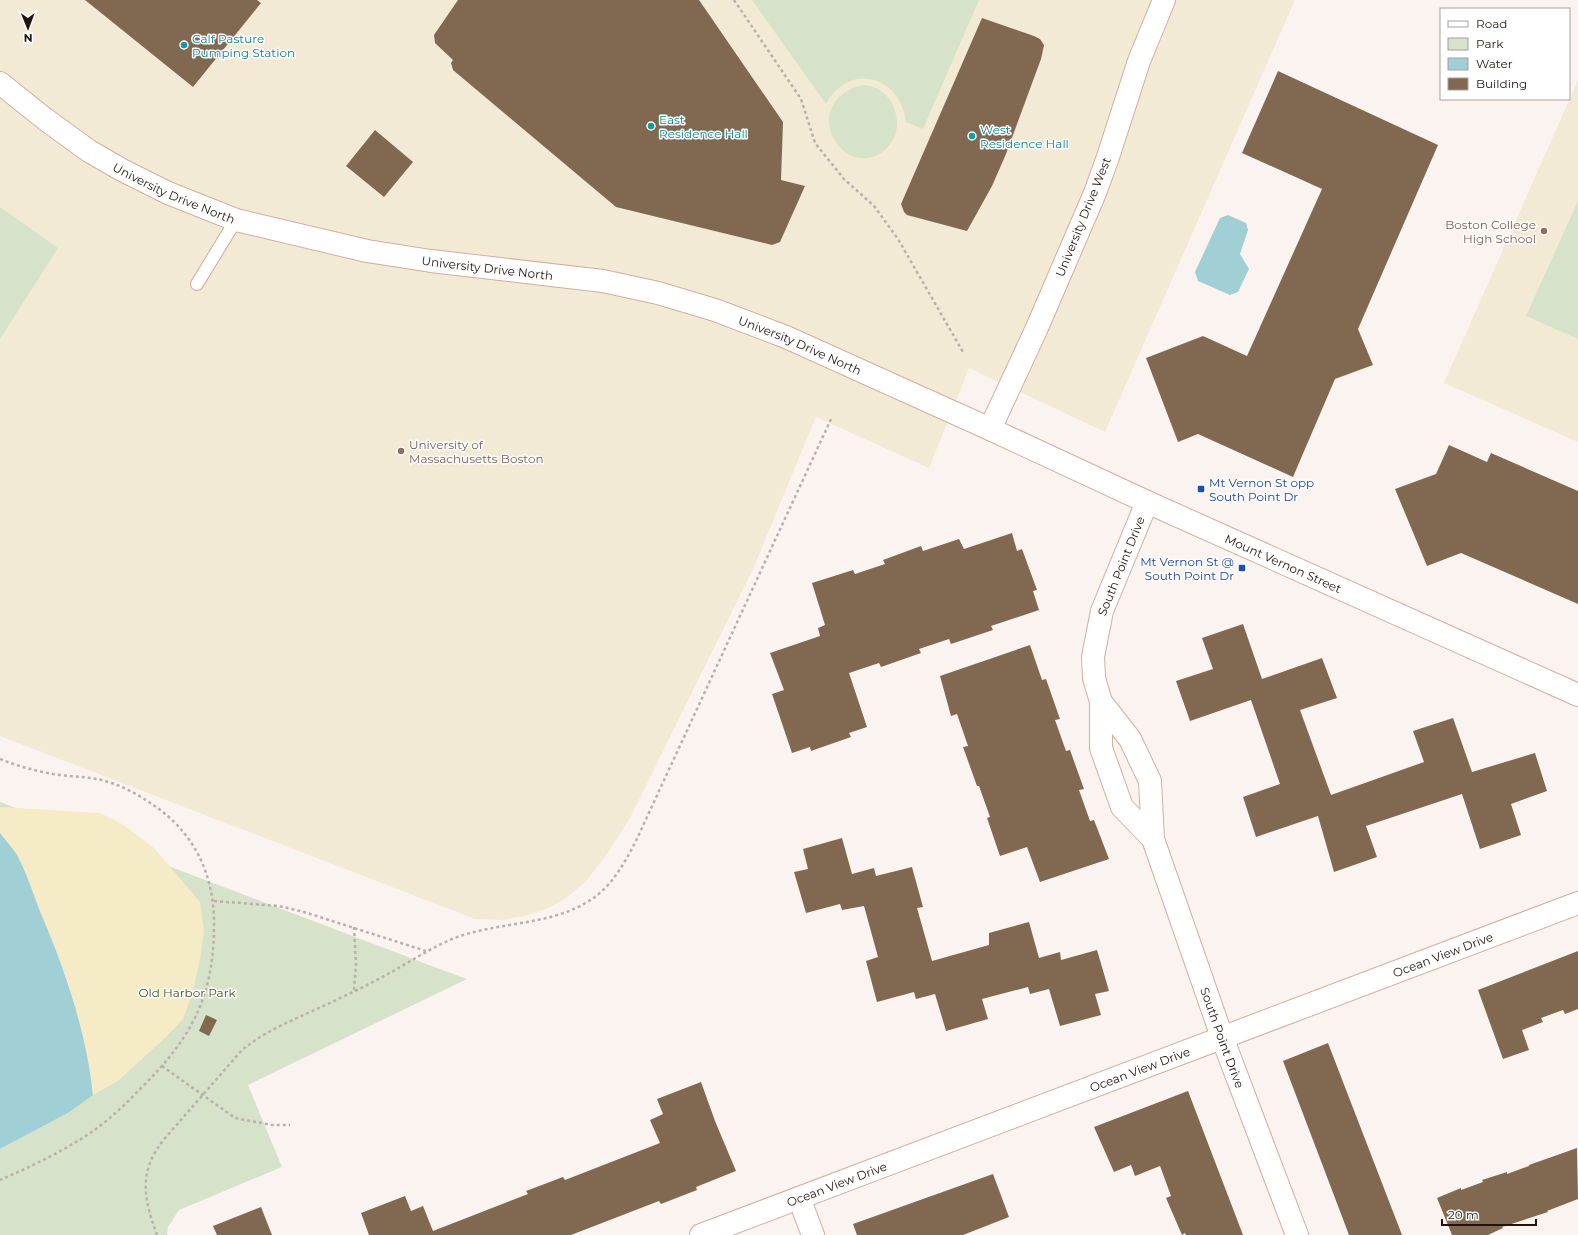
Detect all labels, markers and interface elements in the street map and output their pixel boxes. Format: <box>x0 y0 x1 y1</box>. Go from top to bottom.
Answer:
north arrow <box>8 8 48 48</box>
legend <box>1440 8 1570 100</box>
text: Road <box>1476 16 1507 31</box>
text: N <box>24 31 33 45</box>
place label: Calf Pasture Pumping Station <box>192 31 295 60</box>
text: Park <box>1476 36 1504 51</box>
marker: Calf Pasture Pumping Station <box>179 40 189 50</box>
text: Water <box>1476 56 1513 71</box>
text: Building <box>1476 76 1527 91</box>
place label: East Residence Hall <box>659 112 748 141</box>
marker: East Residence Hall <box>646 121 656 131</box>
place label: West Residence Hall <box>980 122 1069 151</box>
marker: West Residence Hall <box>967 131 977 141</box>
street label: University Drive West <box>1052 155 1114 279</box>
street label: University Drive North <box>110 159 237 226</box>
place label: Boston College High School <box>1445 217 1536 246</box>
marker: Boston College High School <box>1539 226 1549 236</box>
street label: University Drive North <box>421 252 554 283</box>
street label: University Drive North <box>736 312 864 378</box>
place label: University of Massachusetts Boston <box>409 437 544 466</box>
marker: University of Massachusetts Boston <box>396 446 406 456</box>
place label: Mt Vernon St opp South Point Dr <box>1209 475 1314 504</box>
marker: Mt Vernon St opp South Point Dr <box>1196 484 1206 494</box>
street label: South Point Drive <box>1094 514 1148 618</box>
street label: Mount Vernon Street <box>1223 530 1344 596</box>
place label: Mt Vernon St @ South Point Dr <box>1140 554 1234 583</box>
marker: Mt Vernon St @ South Point Dr <box>1237 563 1247 573</box>
street label: Ocean View Drive <box>1390 928 1495 980</box>
park label: Old Harbor Park <box>138 985 236 1000</box>
street label: South Point Drive <box>1198 985 1248 1090</box>
street label: Ocean View Drive <box>1087 1043 1192 1095</box>
street label: Ocean View Drive <box>784 1158 889 1209</box>
scale bar <box>1442 1201 1536 1227</box>
text: 20 m <box>1448 1207 1479 1222</box>

